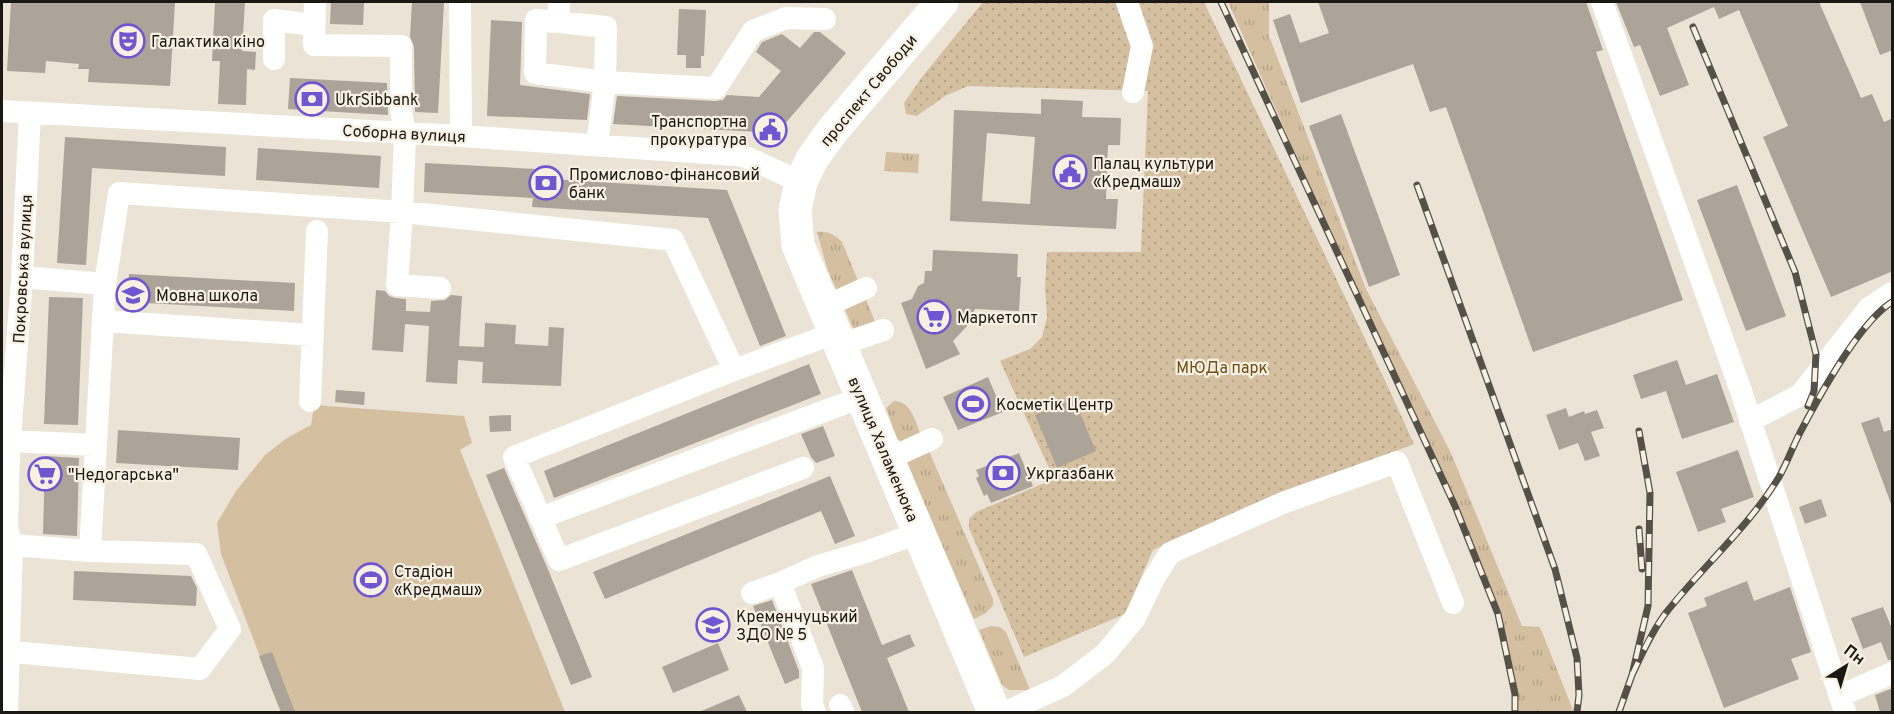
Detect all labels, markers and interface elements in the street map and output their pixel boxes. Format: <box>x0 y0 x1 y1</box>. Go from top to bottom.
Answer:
theatre icon: Галактика кіно <box>110 23 146 59</box>
street label: проспект Свободи <box>817 31 922 151</box>
place label: Галактика кіно <box>151 33 265 53</box>
bank icon: UkrSibbank <box>294 81 330 117</box>
place label: UkrSibbank <box>335 91 419 111</box>
public building icon: Транспортна прокуратура <box>752 112 788 148</box>
place label: Транспортна прокуратура <box>650 113 747 151</box>
street label: Соборна вулиця <box>342 122 466 148</box>
public building icon: Палац культури «Кредмаш» <box>1052 154 1088 190</box>
place label: Палац культури «Кредмаш» <box>1093 155 1214 193</box>
bank icon: Промислово-фінансовий банк <box>528 165 564 201</box>
place label: Промислово-фінансовий банк <box>569 166 760 204</box>
street label: Покровська вулиця <box>10 194 38 344</box>
school or university icon: Мовна школа <box>115 277 151 313</box>
place label: Мовна школа <box>156 287 258 307</box>
supermarket icon: Маркетопт <box>916 299 952 335</box>
place label: Маркетопт <box>957 309 1038 329</box>
park label: МЮДа парк <box>1176 359 1268 379</box>
street label: вулиця Халаменюка <box>843 374 922 525</box>
sports icon: Косметік Центр <box>955 386 991 422</box>
place label: Косметік Центр <box>996 396 1113 416</box>
bank icon: Укргазбанк <box>985 455 1021 491</box>
supermarket icon: "Недогарська" <box>27 456 63 492</box>
place label: Укргазбанк <box>1026 465 1114 485</box>
place label: "Недогарська" <box>68 466 179 486</box>
sports icon: Стадіон «Кредмаш» <box>353 562 389 598</box>
place label: Стадіон «Кредмаш» <box>394 563 482 601</box>
school or university icon: Кременчуцький ЗДО № 5 <box>695 607 731 643</box>
place label: Кременчуцький ЗДО № 5 <box>736 608 858 646</box>
north arrow <box>1816 636 1876 696</box>
text: Пн <box>1839 641 1868 670</box>

